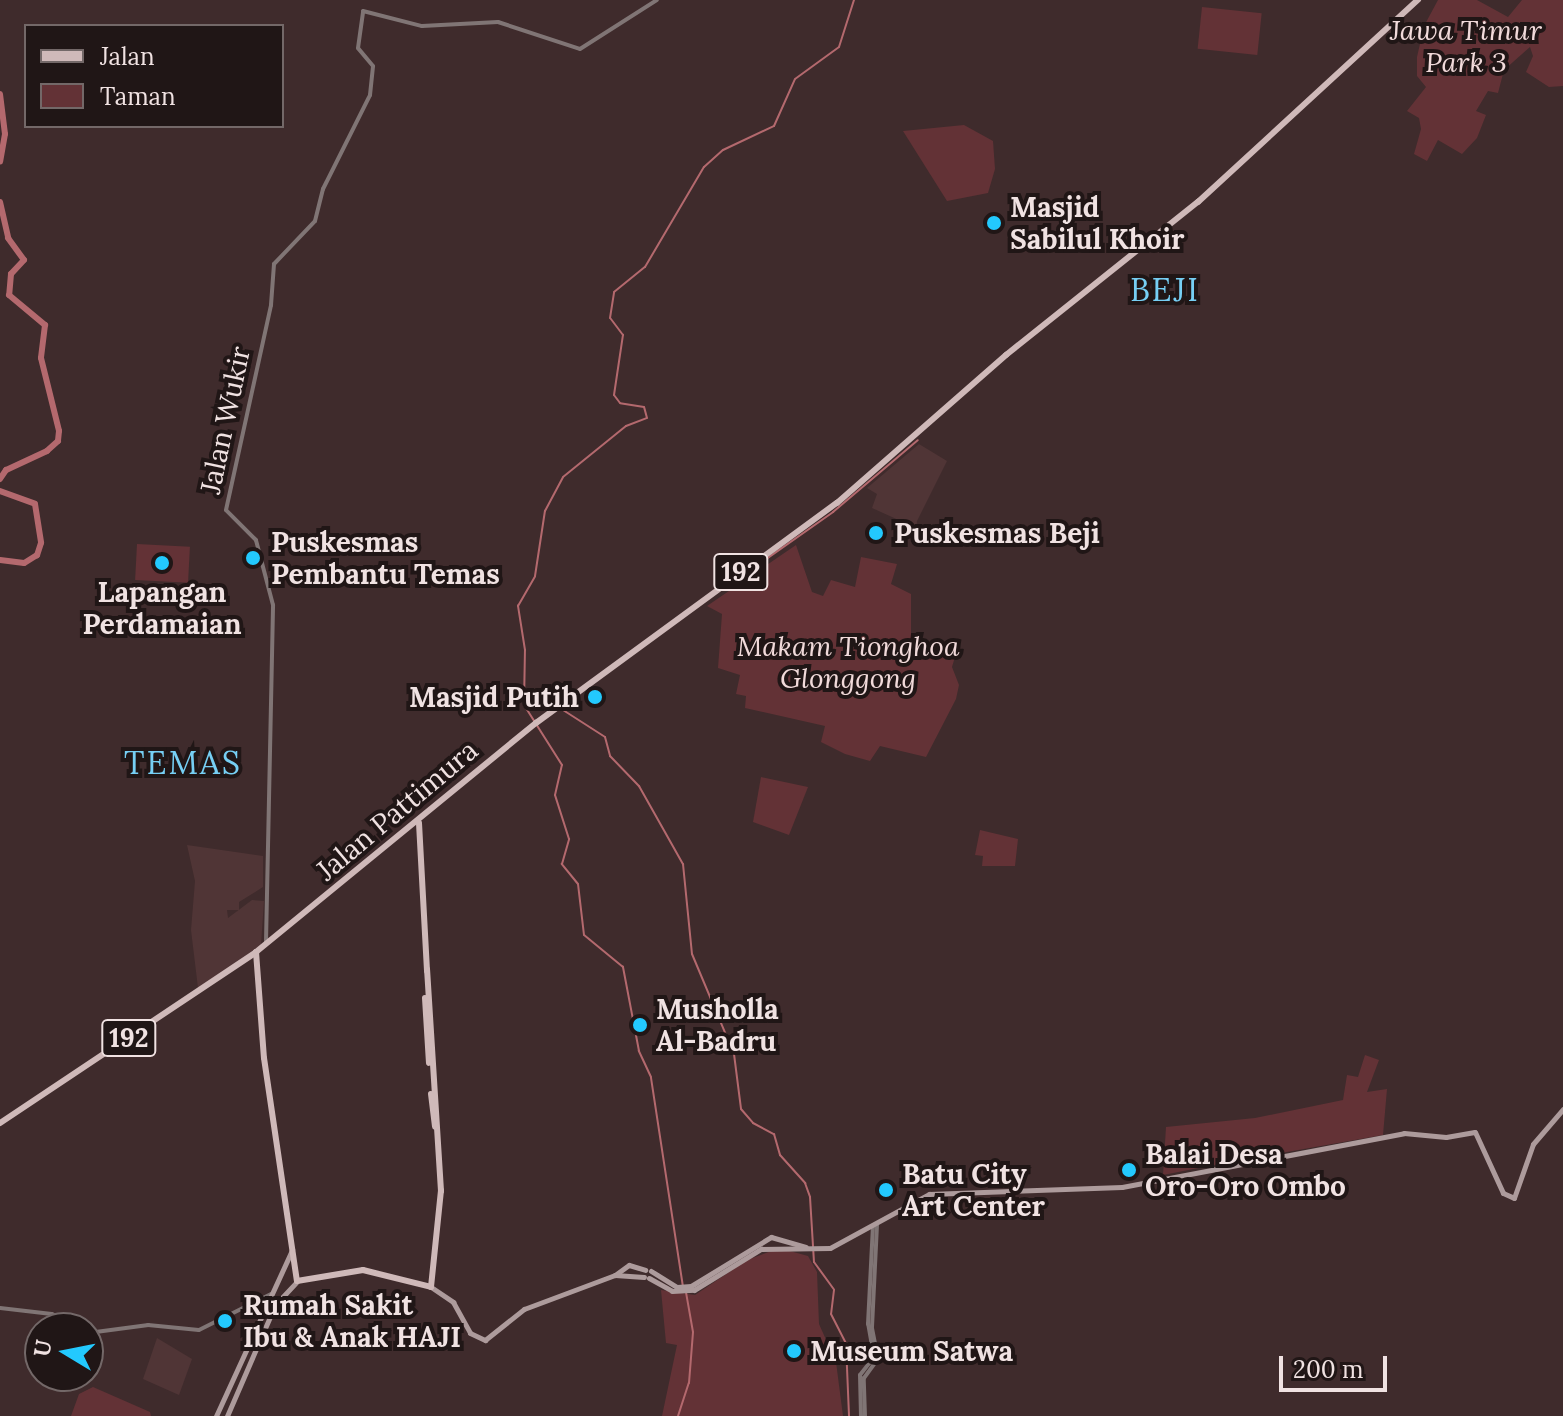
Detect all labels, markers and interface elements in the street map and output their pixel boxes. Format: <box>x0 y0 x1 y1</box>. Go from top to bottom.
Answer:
park label: Jawa Timur Park 3 <box>1390 13 1542 79</box>
legend <box>24 24 284 128</box>
text: Jalan <box>100 41 154 72</box>
text: Taman <box>100 81 176 112</box>
place label: Masjid Sabilul Khoir <box>1010 190 1185 256</box>
marker: Masjid Sabilul Khoir <box>985 214 1003 232</box>
district label: BEJI <box>1130 271 1200 309</box>
street label: Jalan Wukir <box>193 343 257 497</box>
place label: Puskesmas Beji <box>894 516 1100 550</box>
marker: Puskesmas Beji <box>865 522 887 544</box>
place label: Puskesmas Pembantu Temas <box>271 525 500 591</box>
marker: Puskesmas Pembantu Temas <box>242 547 264 569</box>
road number: 192 <box>713 550 769 594</box>
marker: Lapangan Perdamaian <box>153 554 171 572</box>
place label: Lapangan Perdamaian <box>82 575 242 641</box>
park label: Makam Tionghoa Glonggong <box>737 629 959 695</box>
place label: Masjid Putih <box>409 680 579 714</box>
marker: Masjid Putih <box>586 688 604 706</box>
street label: Jalan Pattimura <box>310 733 484 887</box>
district label: TEMAS <box>124 744 242 782</box>
place label: Musholla Al-Badru <box>656 992 779 1058</box>
road number: 192 <box>101 1016 157 1060</box>
marker: Musholla Al-Badru <box>631 1016 649 1034</box>
place label: Balai Desa Oro-Oro Ombo <box>1145 1137 1346 1203</box>
place label: Batu City Art Center <box>902 1157 1045 1223</box>
marker: Balai Desa Oro-Oro Ombo <box>1120 1161 1138 1179</box>
marker: Batu City Art Center <box>877 1181 895 1199</box>
place label: Rumah Sakit Ibu & Anak HAJI <box>243 1288 461 1354</box>
marker: Rumah Sakit Ibu & Anak HAJI <box>214 1310 236 1332</box>
north arrow <box>24 1312 104 1392</box>
place label: Museum Satwa <box>810 1334 1013 1368</box>
text: U <box>27 1338 58 1359</box>
scale bar <box>1283 1340 1391 1390</box>
marker: Museum Satwa <box>785 1342 803 1360</box>
text: 200 m <box>1293 1354 1363 1385</box>

